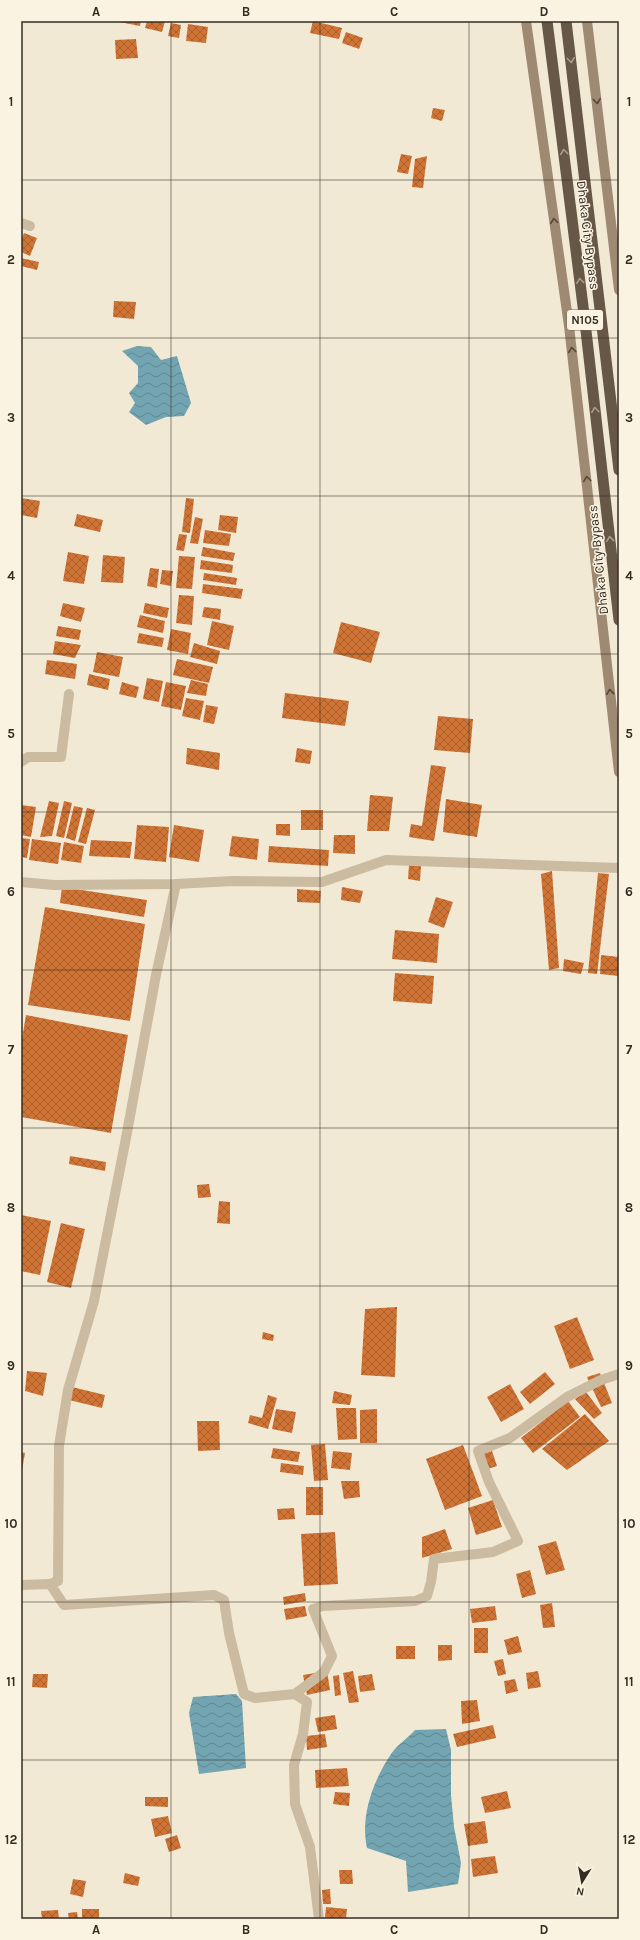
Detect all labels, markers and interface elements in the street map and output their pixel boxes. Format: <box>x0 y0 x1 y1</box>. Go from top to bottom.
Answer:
text: A <box>92 4 100 19</box>
text: B <box>242 4 250 19</box>
text: C <box>390 4 398 19</box>
text: D <box>540 4 549 19</box>
one-way arrow <box>566 57 575 63</box>
text: 1 <box>9 94 13 109</box>
text: 1 <box>627 94 631 109</box>
one-way arrow <box>592 98 601 104</box>
one-way arrow <box>560 149 569 155</box>
street label: Dhaka City Bypass <box>574 180 602 290</box>
one-way arrow <box>550 218 559 224</box>
text: 2 <box>7 252 15 267</box>
text: 2 <box>625 252 633 267</box>
one-way arrow <box>576 278 585 284</box>
road number: N105 <box>567 310 603 330</box>
one-way arrow <box>567 347 576 353</box>
one-way arrow <box>591 407 600 413</box>
text: 3 <box>7 410 15 425</box>
text: 3 <box>625 410 633 425</box>
one-way arrow <box>582 476 591 482</box>
street label: Dhaka City Bypass <box>585 505 611 615</box>
one-way arrow <box>606 536 615 542</box>
text: 4 <box>7 568 15 583</box>
text: 4 <box>625 568 633 583</box>
one-way arrow <box>606 688 615 695</box>
text: 5 <box>7 726 15 741</box>
text: 5 <box>625 726 633 741</box>
text: 6 <box>7 884 15 899</box>
text: 6 <box>625 884 633 899</box>
text: 7 <box>8 1042 15 1057</box>
text: 7 <box>626 1042 633 1057</box>
text: 8 <box>7 1200 15 1215</box>
text: 8 <box>625 1200 633 1215</box>
text: 9 <box>7 1358 15 1373</box>
text: 9 <box>625 1358 633 1373</box>
text: 10 <box>5 1516 17 1531</box>
text: 10 <box>623 1516 635 1531</box>
text: 11 <box>6 1674 16 1689</box>
text: 11 <box>624 1674 634 1689</box>
text: 12 <box>5 1832 17 1847</box>
text: 12 <box>623 1832 635 1847</box>
north arrow <box>562 1862 602 1902</box>
text: N <box>575 1884 585 1898</box>
text: A <box>92 1922 100 1937</box>
text: B <box>242 1922 250 1937</box>
text: C <box>390 1922 398 1937</box>
text: D <box>540 1922 549 1937</box>

